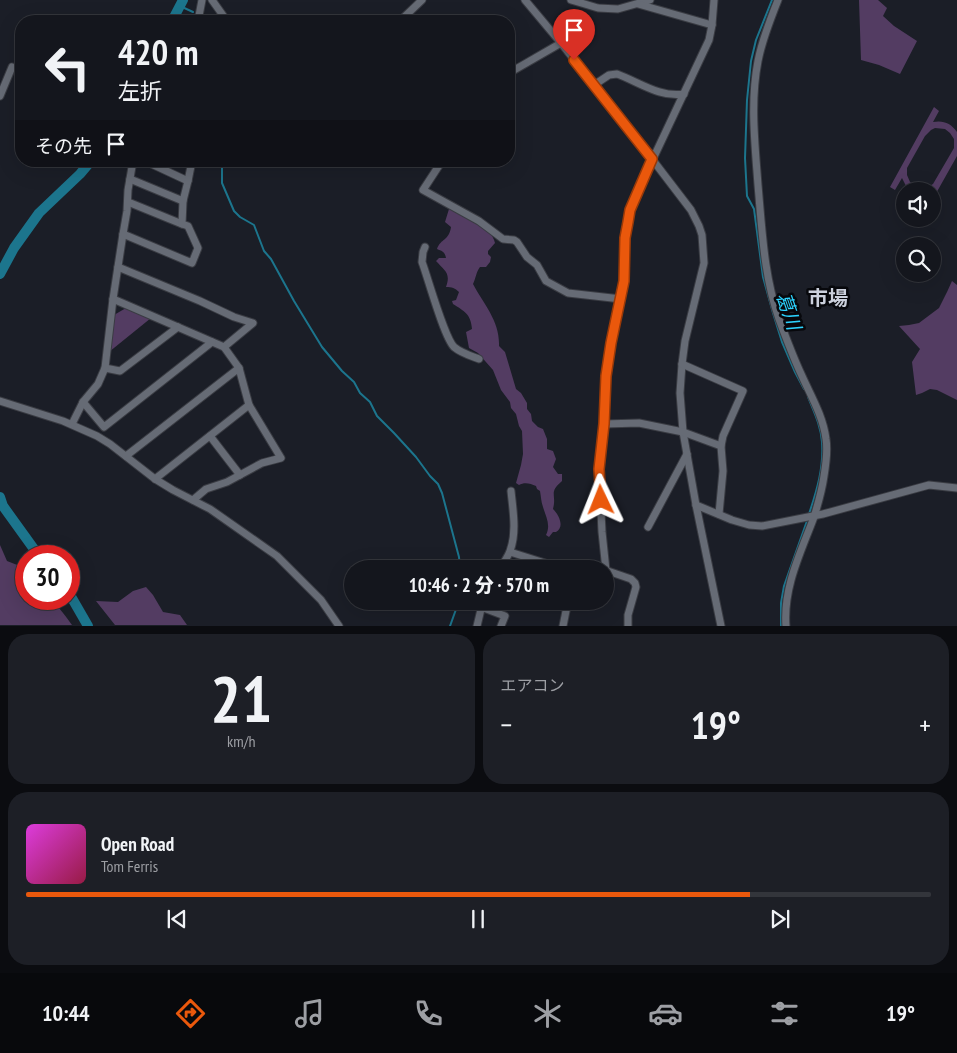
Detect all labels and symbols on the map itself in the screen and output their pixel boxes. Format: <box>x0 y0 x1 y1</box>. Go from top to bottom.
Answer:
pin <box>553 9 595 60</box>
district label: 市場 <box>808 285 848 311</box>
water label: 葛川 <box>771 289 807 335</box>
position arrow <box>574 473 626 525</box>
speed limit sign: 30 <box>15 545 80 610</box>

